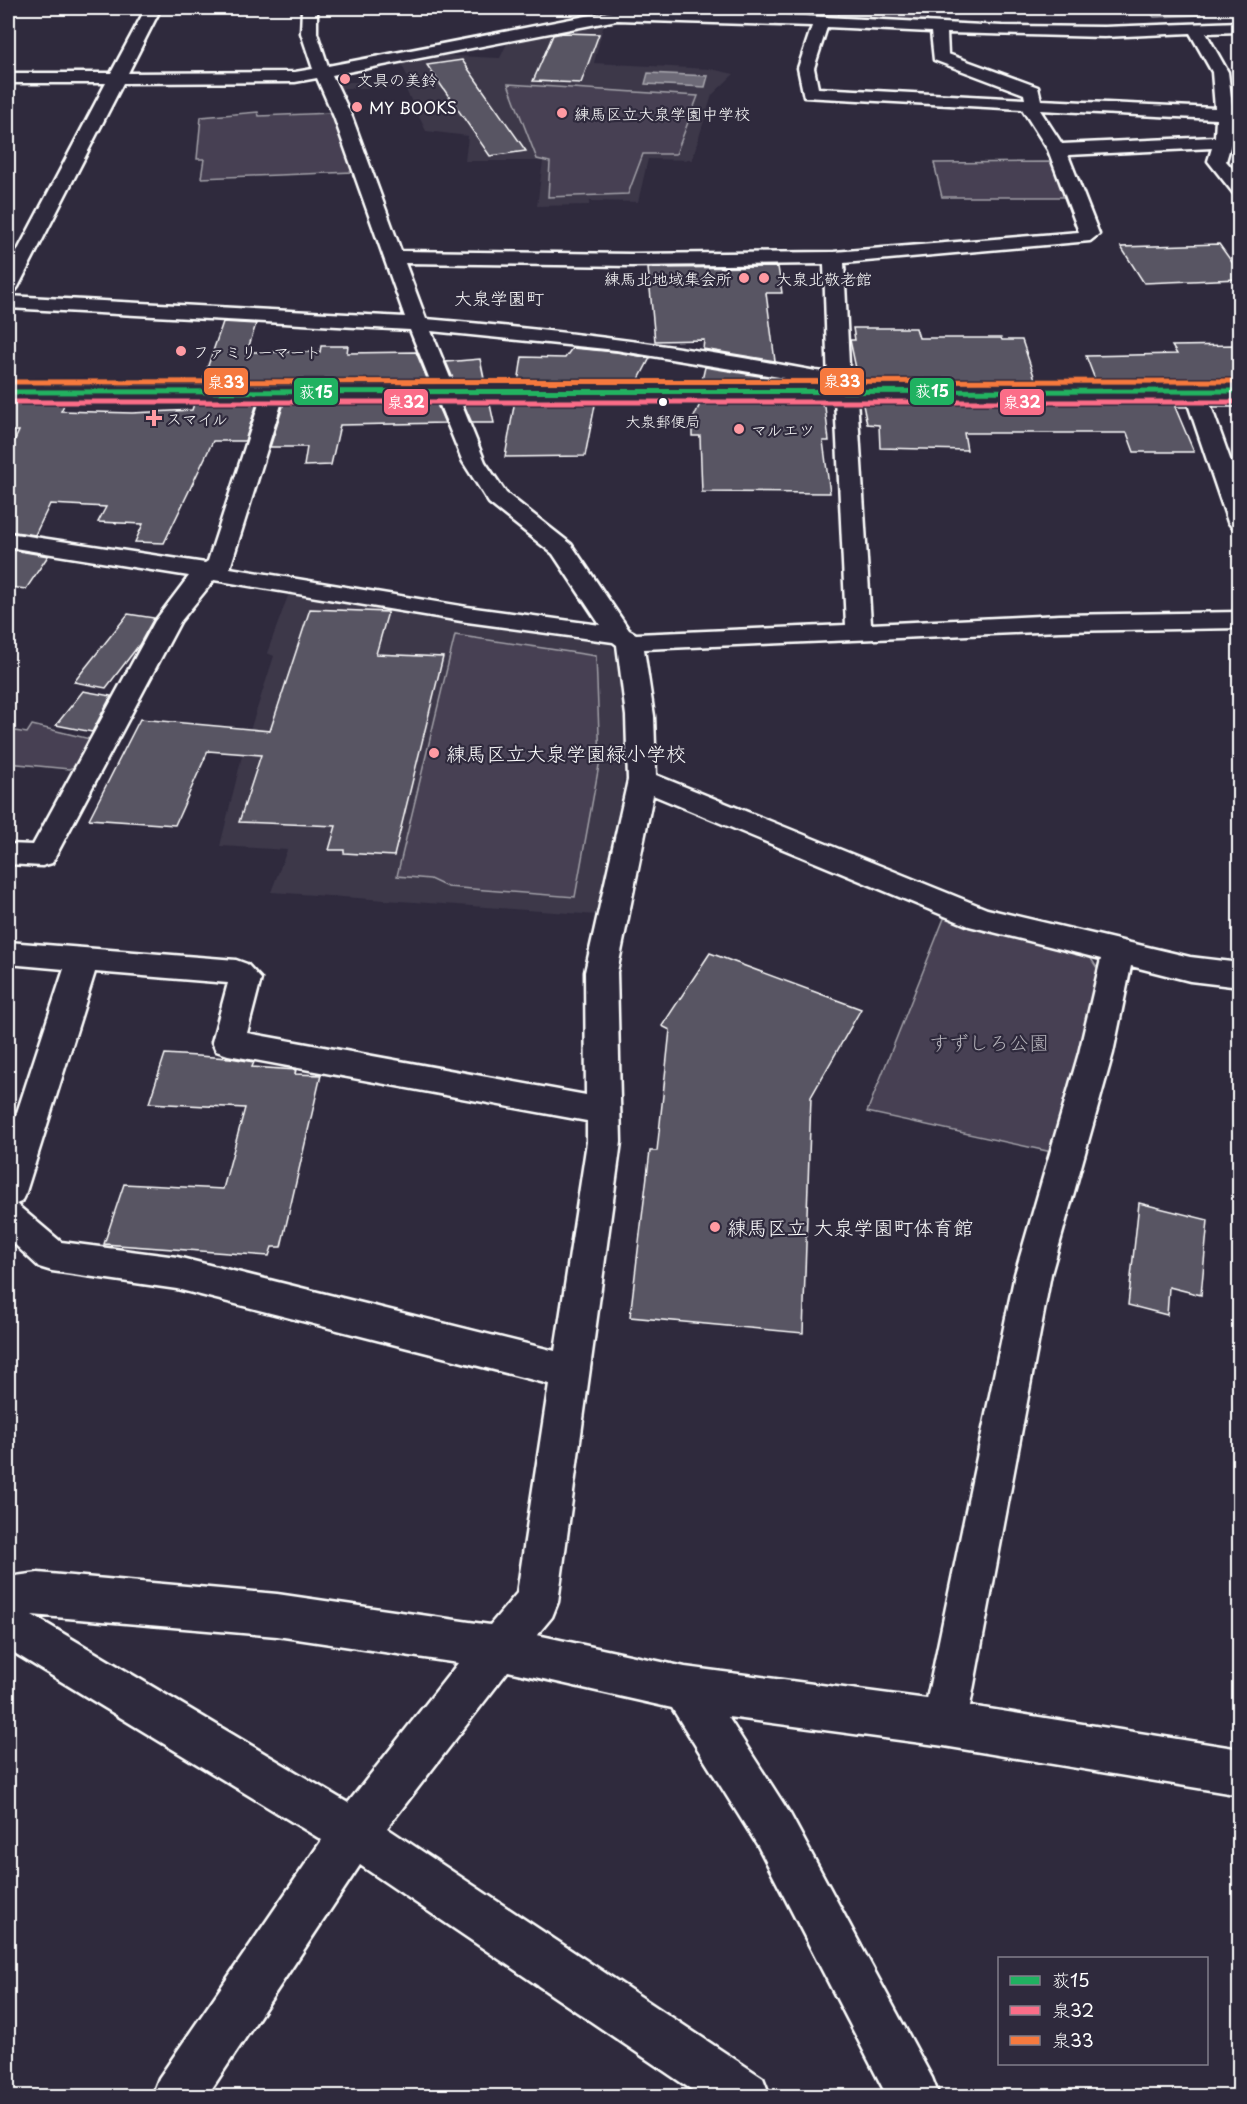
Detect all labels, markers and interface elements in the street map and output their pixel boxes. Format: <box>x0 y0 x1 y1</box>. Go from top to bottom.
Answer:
place label: 文具の美鈴 <box>357 67 437 91</box>
marker: 文具の美鈴 <box>338 72 352 86</box>
place label: MY BOOKS <box>369 95 457 119</box>
marker: MY BOOKS <box>350 100 364 114</box>
place label: 練馬区立大泉学園中学校 <box>574 101 750 125</box>
marker: 練馬区立大泉学園中学校 <box>555 106 569 120</box>
place label: 練馬北地域集会所 <box>604 266 732 290</box>
place label: 大泉北敬老館 <box>776 266 872 290</box>
marker: 練馬北地域集会所 <box>737 271 751 285</box>
marker: 大泉北敬老館 <box>757 271 771 285</box>
district label: 大泉学園町 <box>454 284 544 311</box>
place label: ファミリーマート <box>193 339 321 363</box>
marker: ファミリーマート <box>174 344 188 358</box>
line badge: 泉33 <box>203 367 249 396</box>
line badge: 泉33 <box>819 367 865 396</box>
text: 泉33 <box>824 368 860 392</box>
text: 泉33 <box>208 369 244 393</box>
line badge: 荻15 <box>293 377 339 406</box>
line badge: 荻15 <box>909 377 955 406</box>
text: 荻15 <box>915 378 949 402</box>
text: 荻15 <box>299 379 333 403</box>
line badge: 泉32 <box>383 388 429 416</box>
line badge: 泉32 <box>999 388 1045 416</box>
text: 泉32 <box>387 389 425 413</box>
text: 泉32 <box>1003 389 1041 413</box>
marker: 大泉郵便局 <box>657 396 669 408</box>
place label: スマイル <box>166 406 228 430</box>
place label: 大泉郵便局 <box>625 409 701 432</box>
marker: スマイル <box>147 411 161 425</box>
place label: マルエツ <box>751 417 815 441</box>
marker: マルエツ <box>732 422 746 436</box>
place label: 練馬区立大泉学園緑小学校 <box>446 738 686 768</box>
marker: 練馬区立大泉学園緑小学校 <box>427 746 441 760</box>
park label: すずしろ公園 <box>929 1027 1049 1057</box>
place label: 練馬区立 大泉学園町体育館 <box>727 1212 974 1242</box>
marker: 練馬区立 大泉学園町体育館 <box>708 1220 722 1234</box>
legend <box>998 1957 1208 2065</box>
text: 荻15 <box>1052 1966 1090 1993</box>
text: 泉32 <box>1052 1996 1094 2023</box>
text: 泉33 <box>1052 2026 1094 2053</box>

